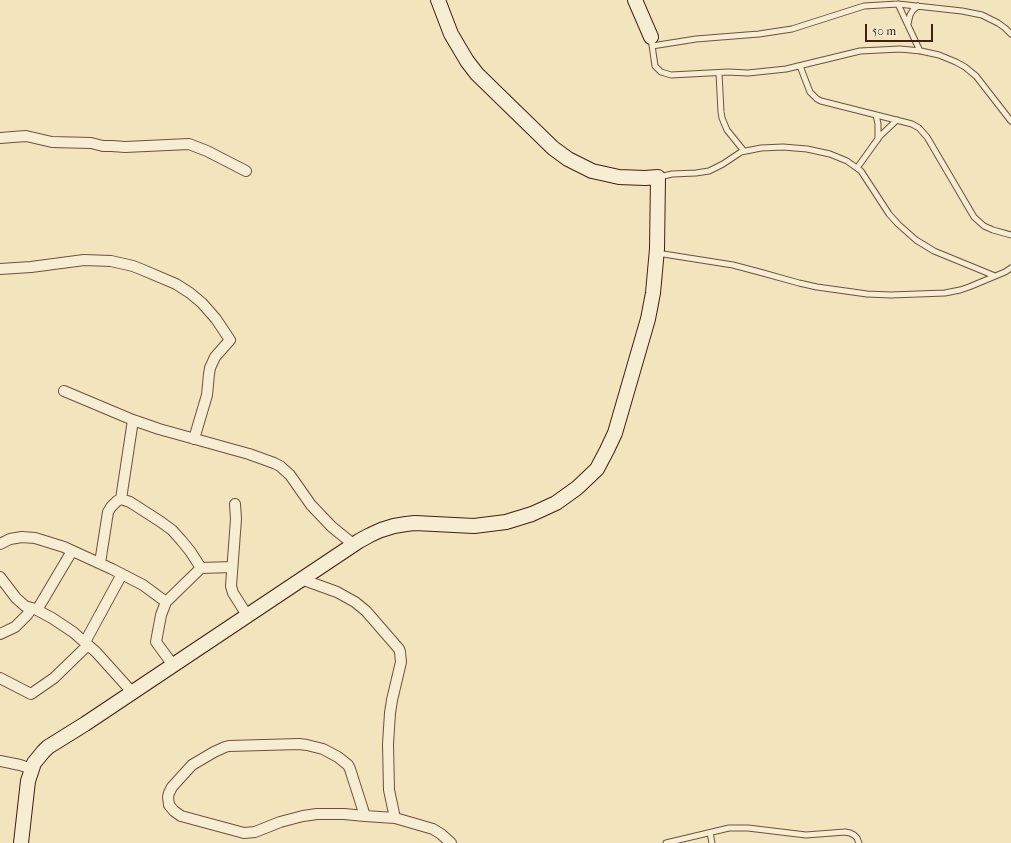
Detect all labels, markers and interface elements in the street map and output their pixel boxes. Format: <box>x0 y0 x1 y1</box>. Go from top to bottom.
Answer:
scale bar <box>867 16 935 42</box>
text: 50 m <box>872 24 896 38</box>

